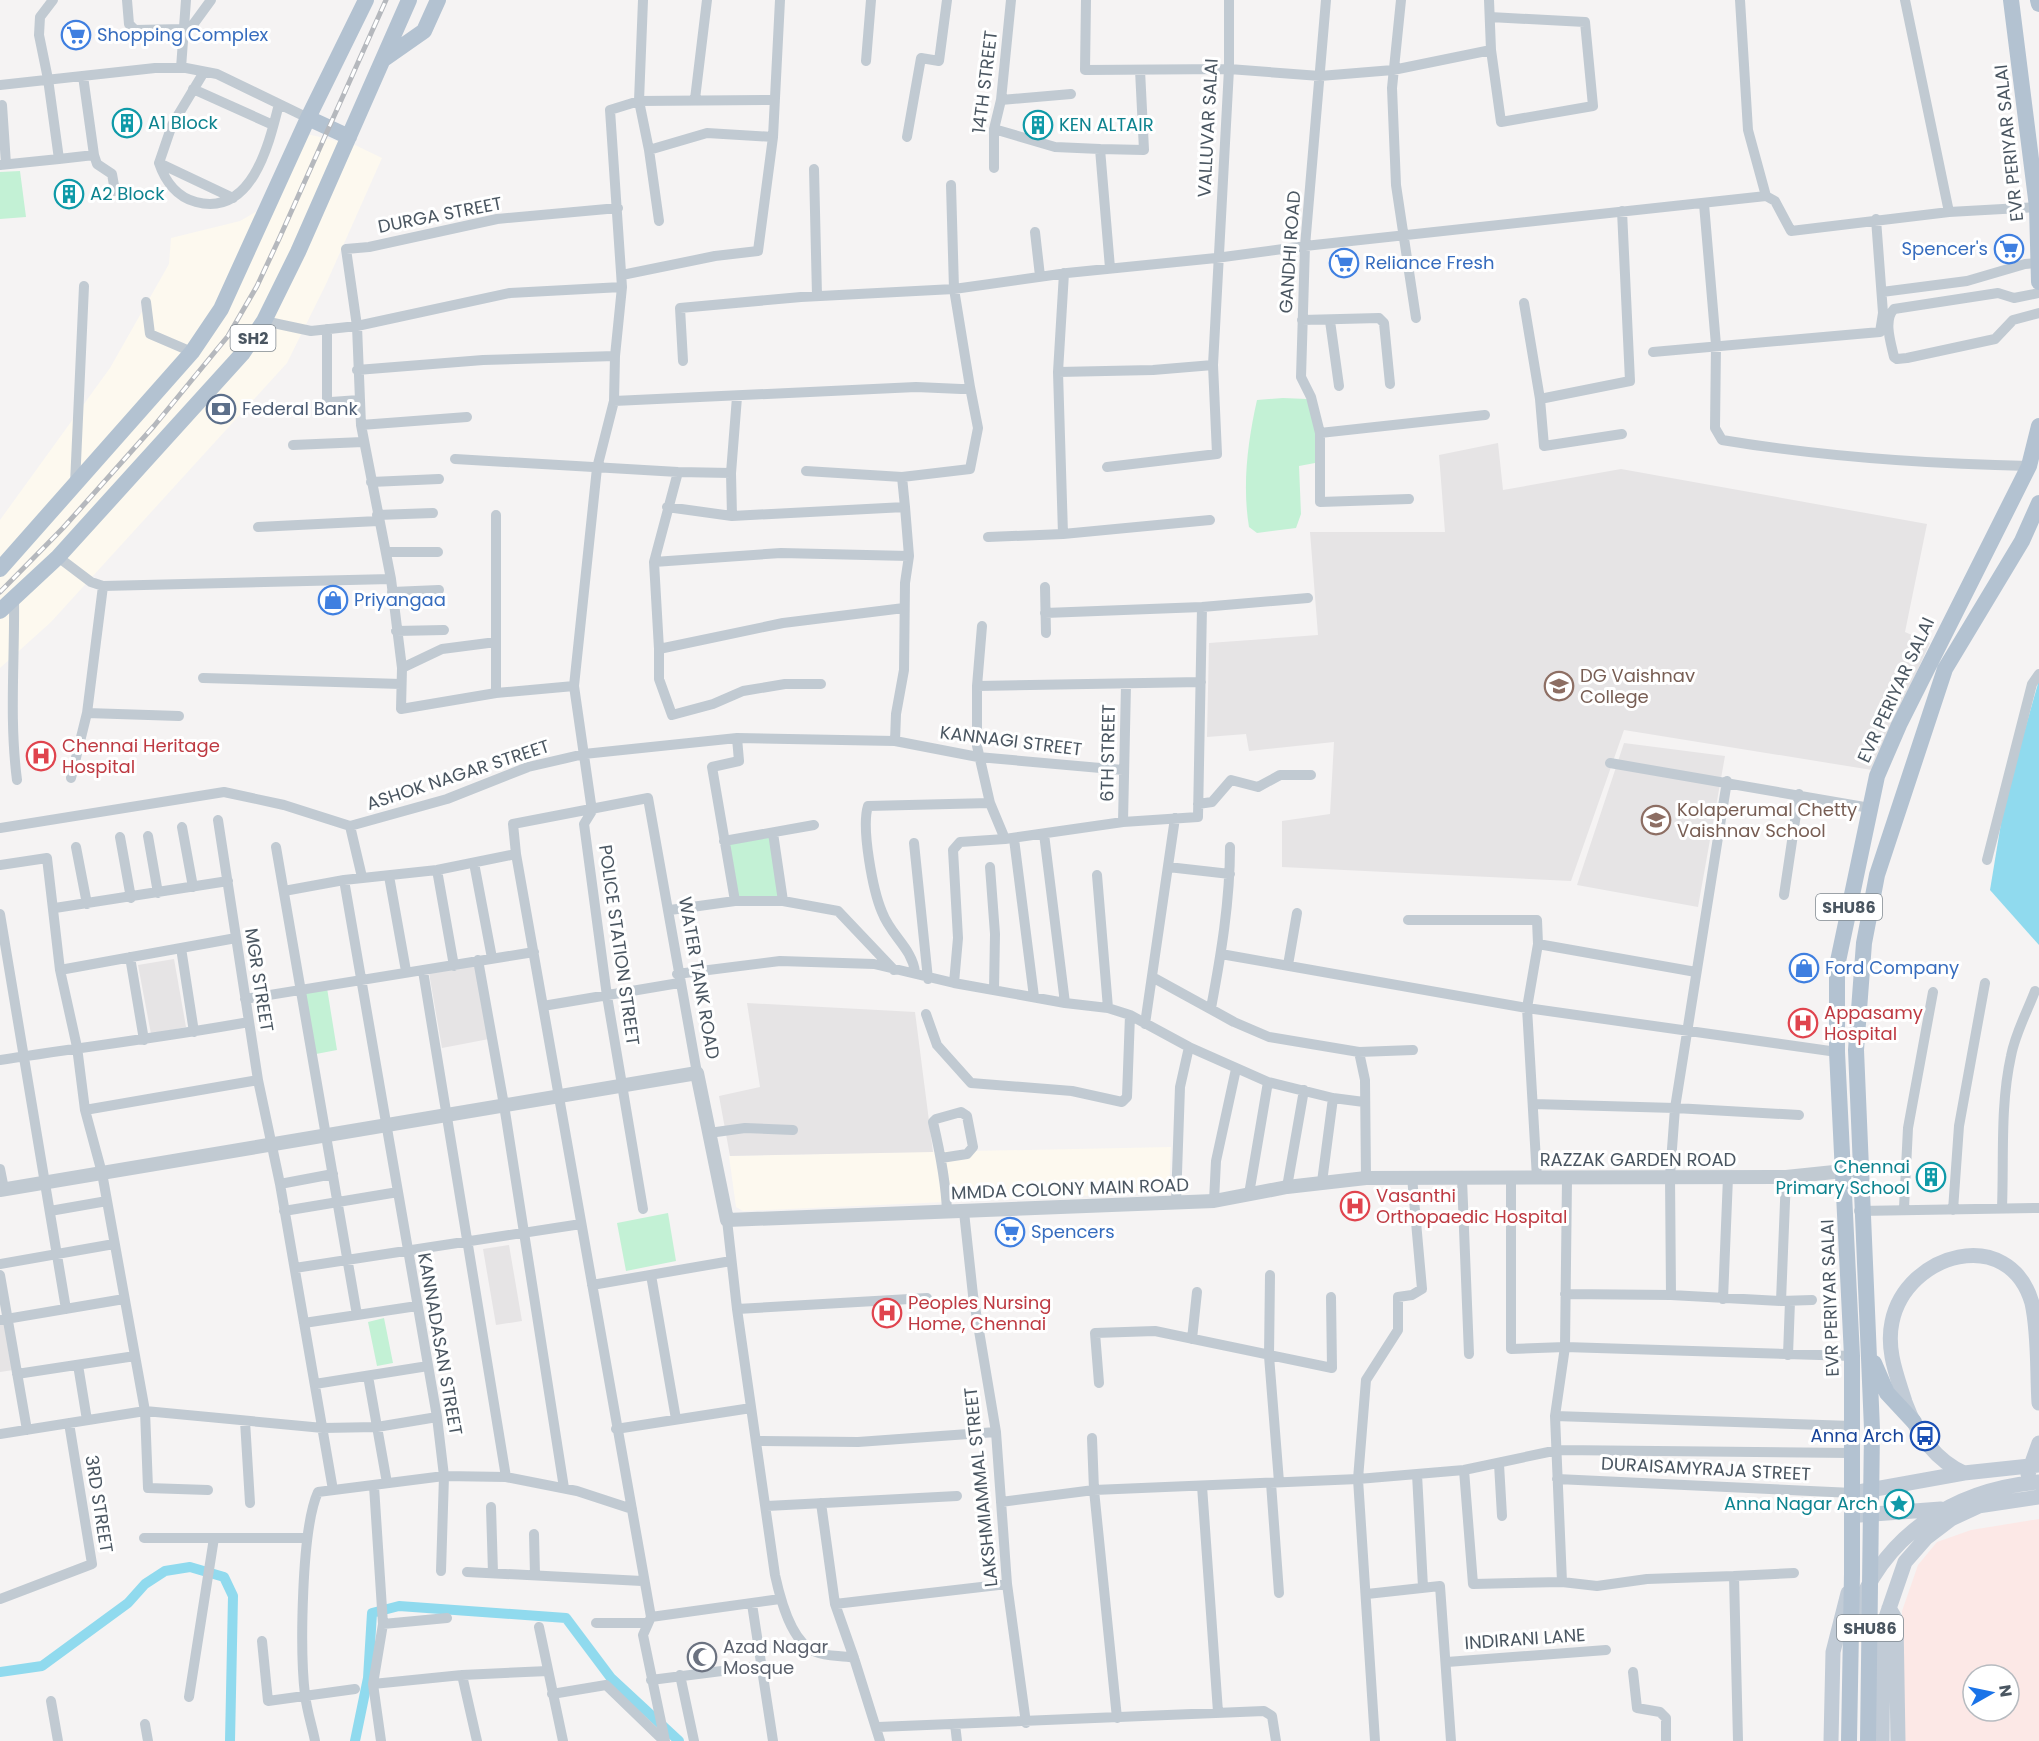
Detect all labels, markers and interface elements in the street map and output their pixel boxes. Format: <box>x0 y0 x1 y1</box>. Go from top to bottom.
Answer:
supermarket icon: Shopping Complex <box>60 19 92 51</box>
place label: Shopping Complex <box>97 22 269 47</box>
street label: 14TH STREET <box>966 29 1003 135</box>
street label: VALLUVAR SALAI <box>1191 58 1224 198</box>
street label: EVR PERIYAR SALAI <box>1988 63 2029 223</box>
building icon: A1 Block <box>111 107 143 139</box>
building icon: KEN ALTAIR <box>1022 109 1054 141</box>
place label: A1 Block <box>148 110 219 135</box>
place label: KEN ALTAIR <box>1059 112 1154 137</box>
building icon: A2 Block <box>53 178 85 210</box>
place label: A2 Block <box>90 181 165 206</box>
street label: DURGA STREET <box>376 190 504 239</box>
street label: GANDHI ROAD <box>1273 190 1306 314</box>
supermarket icon: Spencer's <box>1993 233 2025 265</box>
place label: Spencer's <box>1902 236 1988 261</box>
supermarket icon: Reliance Fresh <box>1328 247 1360 279</box>
place label: Reliance Fresh <box>1365 250 1494 275</box>
road number: SH2 <box>230 325 276 351</box>
bank icon: Federal Bank <box>205 393 237 425</box>
place label: Federal Bank <box>242 396 358 421</box>
shop icon: Priyangaa <box>317 584 349 616</box>
place label: Priyangaa <box>354 587 446 612</box>
street label: EVR PERIYAR SALAI <box>1851 613 1940 766</box>
place label: DG Vaishnav College <box>1580 663 1695 709</box>
school or university icon: DG Vaishnav College <box>1543 670 1575 702</box>
street label: 6TH STREET <box>1094 704 1121 802</box>
street label: KANNAGI STREET <box>939 719 1084 762</box>
place label: Chennai Heritage Hospital <box>62 733 220 779</box>
street label: ASHOK NAGAR STREET <box>363 733 553 816</box>
hospital icon: Chennai Heritage Hospital <box>25 740 57 772</box>
place label: Kolaperumal Chetty Vaishnav School <box>1677 797 1857 843</box>
school or university icon: Kolaperumal Chetty Vaishnav School <box>1640 804 1672 836</box>
street label: POLICE STATION STREET <box>593 843 646 1047</box>
road number: SHU86 <box>1816 894 1882 920</box>
street label: WATER TANK ROAD <box>673 895 726 1061</box>
street label: MGR STREET <box>239 926 280 1034</box>
shop icon: Ford Company <box>1788 952 1820 984</box>
place label: Ford Company <box>1825 955 1959 980</box>
place label: Appasamy Hospital <box>1824 1000 1923 1046</box>
hospital icon: Appasamy Hospital <box>1787 1007 1819 1039</box>
street label: RAZZAK GARDEN ROAD <box>1540 1147 1736 1172</box>
place label: Chennai Primary School <box>1776 1154 1910 1200</box>
building icon: Chennai Primary School <box>1915 1161 1947 1193</box>
street label: MMDA COLONY MAIN ROAD <box>951 1172 1189 1205</box>
place label: Vasanthi Orthopaedic Hospital <box>1376 1183 1567 1229</box>
hospital icon: Vasanthi Orthopaedic Hospital <box>1339 1190 1371 1222</box>
supermarket icon: Spencers <box>994 1216 1026 1248</box>
place label: Spencers <box>1031 1219 1115 1244</box>
street label: EVR PERIYAR SALAI <box>1814 1219 1845 1377</box>
street label: KANNADASAN STREET <box>412 1251 469 1437</box>
place label: Peoples Nursing Home, Chennai <box>908 1290 1051 1336</box>
hospital icon: Peoples Nursing Home, Chennai <box>871 1297 903 1329</box>
street label: LAKSHMIAMMAL STREET <box>958 1386 1003 1588</box>
bus stop icon: Anna Arch <box>1909 1420 1941 1452</box>
place label: Anna Arch <box>1811 1423 1904 1448</box>
street label: DURAISAMYRAJA STREET <box>1600 1451 1812 1486</box>
street label: 3RD STREET <box>79 1453 120 1555</box>
place icon: Anna Nagar Arch <box>1883 1488 1915 1520</box>
place label: Anna Nagar Arch <box>1724 1491 1878 1516</box>
road number: SHU86 <box>1837 1615 1903 1641</box>
street label: INDIRANI LANE <box>1464 1622 1586 1655</box>
place label: Azad Nagar Mosque <box>723 1634 829 1680</box>
mosque icon: Azad Nagar Mosque <box>686 1641 718 1673</box>
north arrow <box>1961 1663 2021 1723</box>
text: N <box>1993 1683 2018 1698</box>

